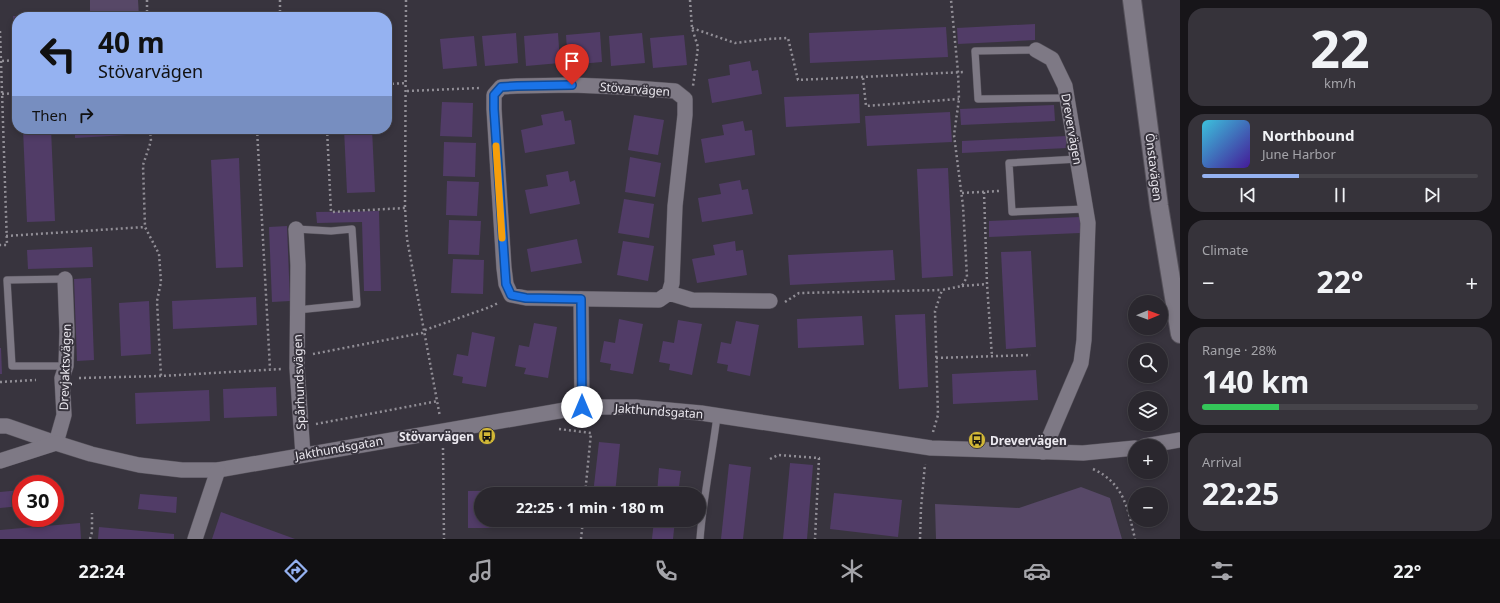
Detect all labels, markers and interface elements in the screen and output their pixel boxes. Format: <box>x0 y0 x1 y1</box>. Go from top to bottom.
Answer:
text: 22 <box>1310 12 1370 83</box>
text: 40 m <box>98 23 165 61</box>
icon: left <box>32 28 84 80</box>
pin <box>555 44 589 85</box>
icon: arrive <box>561 50 583 72</box>
text: Stövarvägen <box>98 59 203 83</box>
text: km/h <box>1324 74 1356 92</box>
street label: Stövarvägen <box>599 78 671 100</box>
street label: Drevervägen <box>1057 92 1087 166</box>
icon: right <box>75 104 97 126</box>
text: Then <box>32 105 67 125</box>
text: Northbound <box>1262 125 1354 145</box>
street label: Önstavägen <box>1141 132 1167 202</box>
text: June Harbor <box>1262 145 1336 163</box>
icon: previous <box>1237 184 1259 206</box>
icon: pause <box>1329 184 1351 206</box>
icon: next <box>1421 184 1443 206</box>
text: Climate <box>1202 241 1248 259</box>
text: 22° <box>1316 261 1364 302</box>
text: − <box>1202 267 1215 297</box>
text: + <box>1465 267 1478 297</box>
north arrow <box>1128 295 1168 335</box>
map controls <box>1128 295 1168 527</box>
street label: Drevjaktsvägen <box>55 323 75 411</box>
street label: Spårhundsvägen <box>289 334 309 430</box>
text: Range · 28% <box>1202 341 1277 359</box>
button: search <box>1128 343 1168 383</box>
text: 140 km <box>1202 361 1309 402</box>
position arrow <box>561 386 603 428</box>
button: layers <box>1128 391 1168 431</box>
street label: Jakthundsgatan <box>613 399 704 423</box>
bus stop icon: Stövarvägen <box>477 426 497 446</box>
place label: Stövarvägen <box>399 428 474 445</box>
bus stop icon: Drevervägen <box>967 430 987 450</box>
street label: Jakthundsgatan <box>293 432 384 464</box>
place label: Drevervägen <box>990 432 1067 449</box>
button: + <box>1128 439 1168 479</box>
text: Arrival <box>1202 453 1242 471</box>
text: 22:25 <box>1202 473 1279 514</box>
speed limit sign: 30 <box>12 475 64 527</box>
button: − <box>1128 487 1168 527</box>
text: 22:25 · 1 min · 180 m <box>516 497 664 517</box>
icon: directions <box>282 557 310 585</box>
icon: music <box>467 557 495 585</box>
icon: phone <box>652 557 680 585</box>
icon: climate <box>838 557 866 585</box>
icon: car <box>1023 557 1051 585</box>
icon: filters <box>1208 557 1236 585</box>
text: 22:24 <box>79 559 125 583</box>
text: 22° <box>1393 559 1421 583</box>

